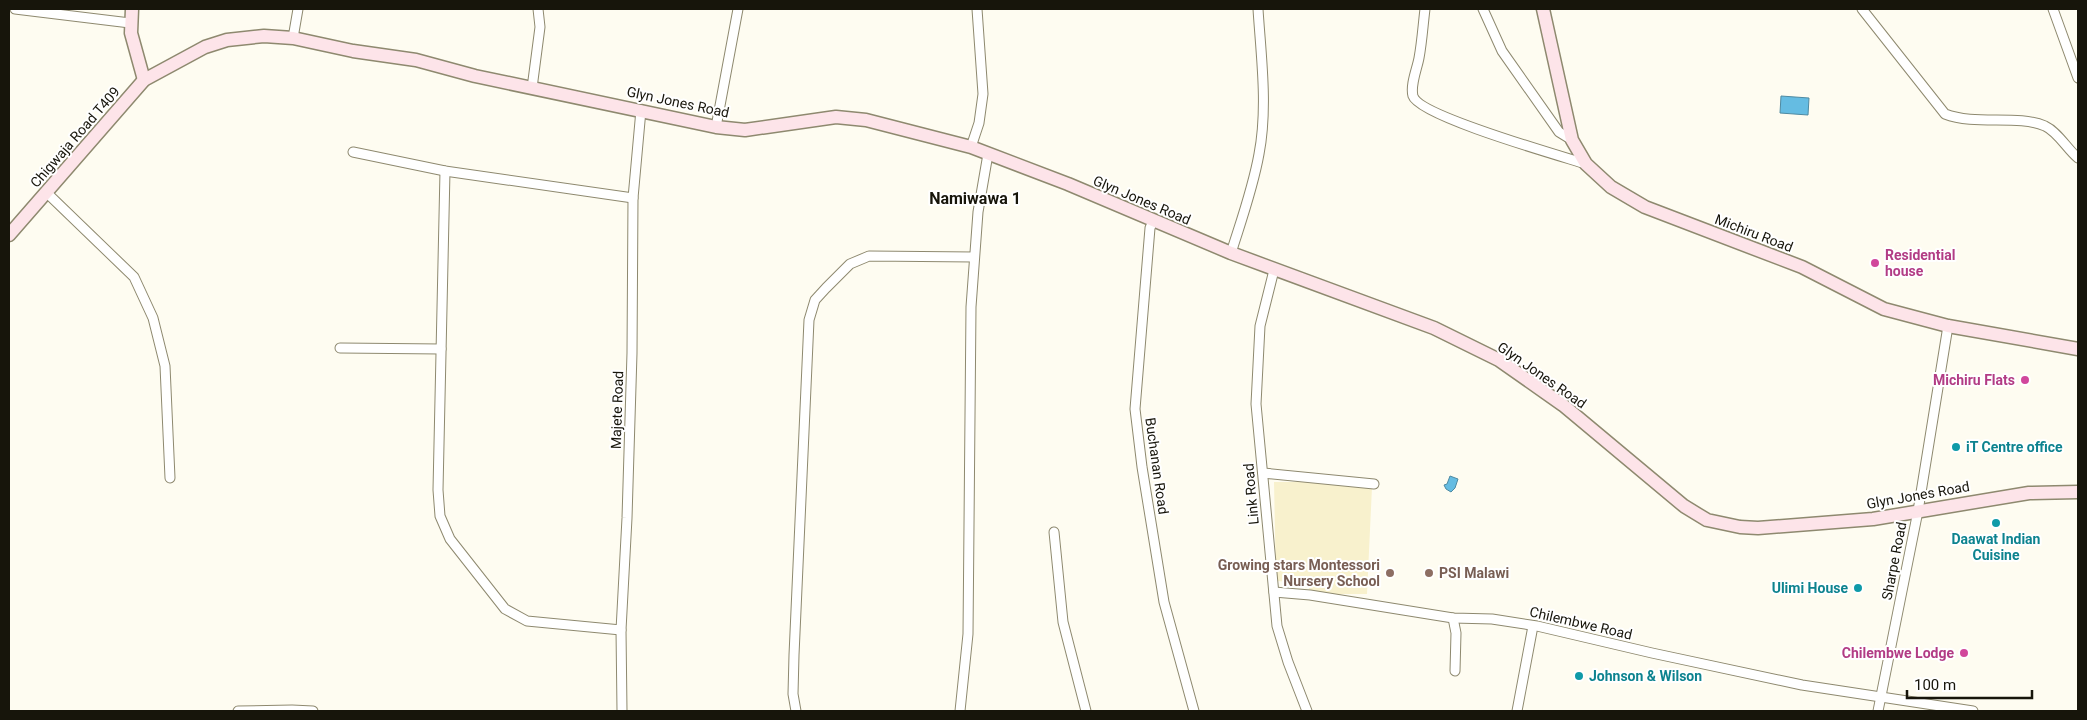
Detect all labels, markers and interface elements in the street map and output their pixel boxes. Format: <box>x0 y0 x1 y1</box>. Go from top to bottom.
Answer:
street label: Chigwaja Road T409 <box>27 83 123 191</box>
street label: Glyn Jones Road <box>625 83 731 121</box>
street label: Glyn Jones Road <box>1091 172 1193 228</box>
district label: Namiwawa 1 <box>929 189 1021 208</box>
street label: Michiru Road <box>1713 211 1795 255</box>
place label: Residential house <box>1885 247 1955 279</box>
marker: Residential house <box>1869 257 1881 269</box>
street label: Glyn Jones Road <box>1495 338 1589 412</box>
street label: Majete Road <box>608 371 626 449</box>
place label: Michiru Flats <box>1933 372 2015 388</box>
marker: Michiru Flats <box>2019 374 2031 386</box>
street label: Buchanan Road <box>1142 416 1172 516</box>
place label: iT Centre office <box>1966 439 2063 455</box>
marker: iT Centre office <box>1950 441 1962 453</box>
street label: Link Road <box>1240 463 1262 525</box>
street label: Glyn Jones Road <box>1865 478 1971 512</box>
marker: Daawat Indian Cuisine <box>1990 517 2002 529</box>
street label: Sharpe Road <box>1879 521 1909 601</box>
place label: Daawat Indian Cuisine <box>1952 531 2041 563</box>
place label: Growing stars Montessori Nursery School <box>1218 557 1380 589</box>
place label: PSI Malawi <box>1439 565 1509 581</box>
marker: Growing stars Montessori Nursery School <box>1384 567 1396 579</box>
marker: PSI Malawi <box>1423 567 1435 579</box>
place label: Ulimi House <box>1772 580 1848 596</box>
marker: Ulimi House <box>1852 582 1864 594</box>
street label: Chilembwe Road <box>1528 603 1634 643</box>
place label: Chilembwe Lodge <box>1842 645 1954 661</box>
marker: Chilembwe Lodge <box>1958 647 1970 659</box>
place label: Johnson & Wilson <box>1589 668 1702 684</box>
scale bar <box>1907 668 2032 700</box>
marker: Johnson & Wilson <box>1573 670 1585 682</box>
text: 100 m <box>1914 676 1956 694</box>

